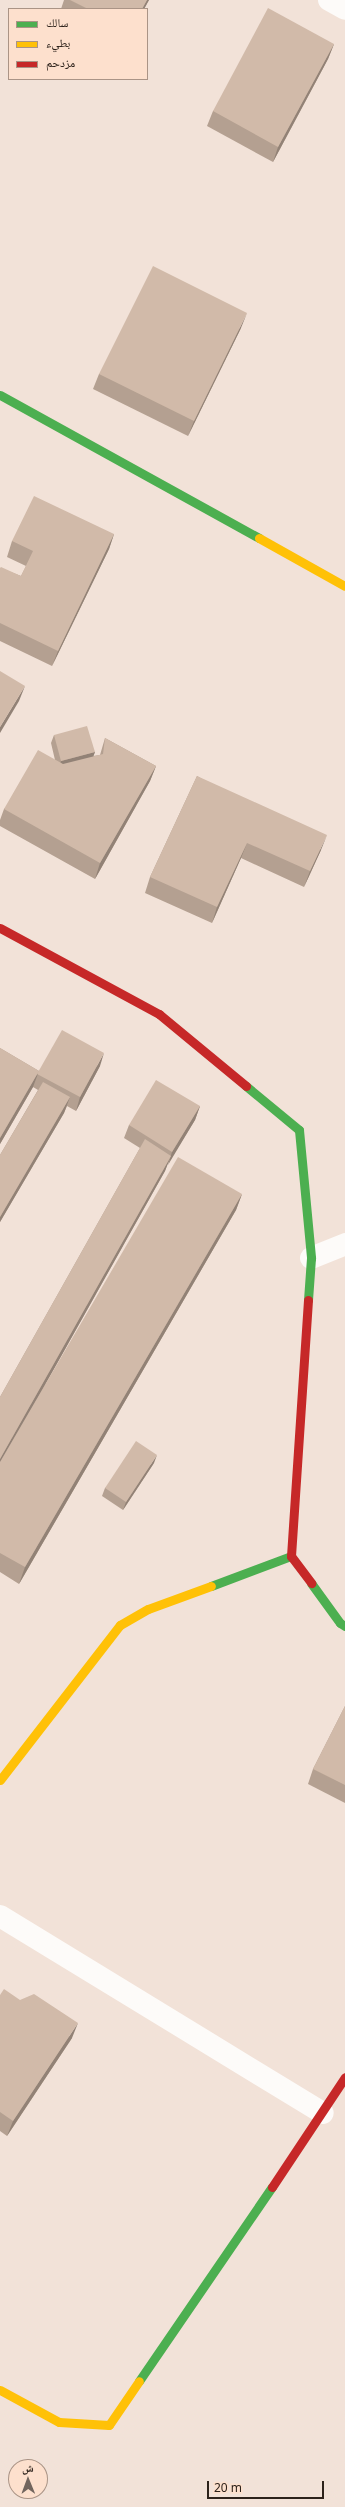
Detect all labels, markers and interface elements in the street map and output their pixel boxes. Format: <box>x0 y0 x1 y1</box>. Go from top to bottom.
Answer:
legend <box>8 8 148 80</box>
text: سالك <box>46 14 68 31</box>
text: بطيء <box>46 34 70 51</box>
text: مزدحم <box>46 54 75 71</box>
north arrow <box>8 2459 48 2499</box>
text: ش <box>22 2460 34 2475</box>
scale bar <box>209 2473 326 2499</box>
text: 20 m <box>214 2479 242 2496</box>

